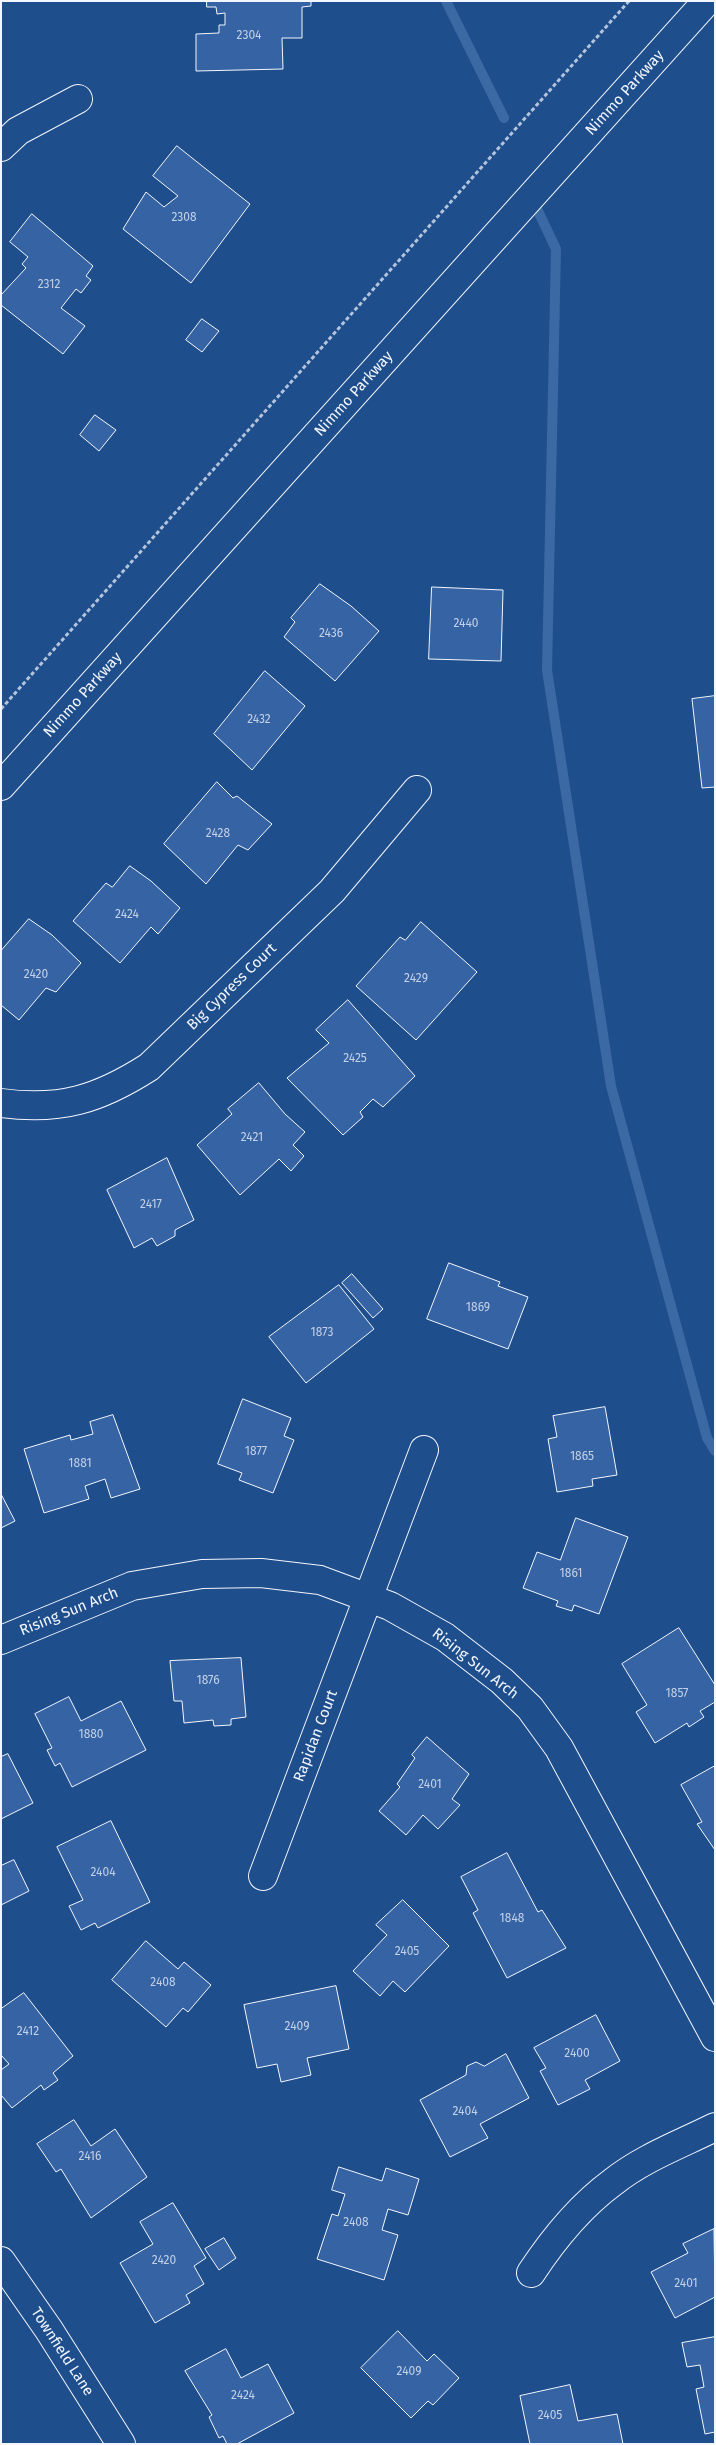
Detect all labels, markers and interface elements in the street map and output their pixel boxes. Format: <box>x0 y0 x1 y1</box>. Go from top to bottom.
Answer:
house number: 2304 <box>237 29 261 43</box>
street label: Nimmo Parkway <box>582 47 668 139</box>
house number: 2308 <box>171 211 197 225</box>
house number: 2312 <box>38 278 60 292</box>
street label: Nimmo Parkway <box>311 348 397 440</box>
house number: 2440 <box>453 617 479 631</box>
house number: 2436 <box>319 627 343 641</box>
street label: Nimmo Parkway <box>40 649 126 741</box>
house number: 2432 <box>247 713 271 727</box>
house number: 2428 <box>206 827 230 841</box>
house number: 2424 <box>115 908 139 922</box>
street label: Big Cypress Court <box>184 940 280 1034</box>
house number: 2420 <box>24 968 48 982</box>
house number: 2429 <box>404 972 428 986</box>
house number: 2425 <box>343 1052 367 1066</box>
house number: 2421 <box>241 1131 263 1145</box>
house number: 2417 <box>140 1198 162 1212</box>
house number: 1869 <box>466 1301 490 1315</box>
house number: 1873 <box>311 1326 333 1340</box>
house number: 1877 <box>245 1445 267 1459</box>
house number: 1865 <box>570 1450 594 1464</box>
house number: 1881 <box>68 1457 92 1471</box>
house number: 1861 <box>560 1567 582 1581</box>
street label: Rising Sun Arch <box>17 1584 121 1640</box>
street label: Rising Sun Arch <box>428 1625 522 1703</box>
house number: 1876 <box>196 1674 220 1688</box>
house number: 1857 <box>666 1687 688 1701</box>
street label: Rapidan Court <box>290 1688 342 1784</box>
house number: 1880 <box>78 1728 104 1742</box>
house number: 2401 <box>418 1778 442 1792</box>
house number: 2404 <box>90 1866 116 1880</box>
house number: 1848 <box>500 1912 524 1926</box>
house number: 2405 <box>395 1945 419 1959</box>
house number: 2408 <box>150 1976 176 1990</box>
house number: 2409 <box>285 2020 309 2034</box>
house number: 2412 <box>17 2025 39 2039</box>
house number: 2400 <box>564 2047 590 2061</box>
house number: 2404 <box>452 2105 478 2119</box>
house number: 2416 <box>79 2150 101 2164</box>
house number: 2408 <box>343 2216 369 2230</box>
house number: 2420 <box>152 2254 176 2268</box>
house number: 2401 <box>674 2277 698 2291</box>
street label: Townfield Lane <box>27 2304 97 2400</box>
house number: 2409 <box>397 2365 421 2379</box>
house number: 2424 <box>231 2389 255 2403</box>
house number: 2405 <box>538 2409 562 2423</box>

